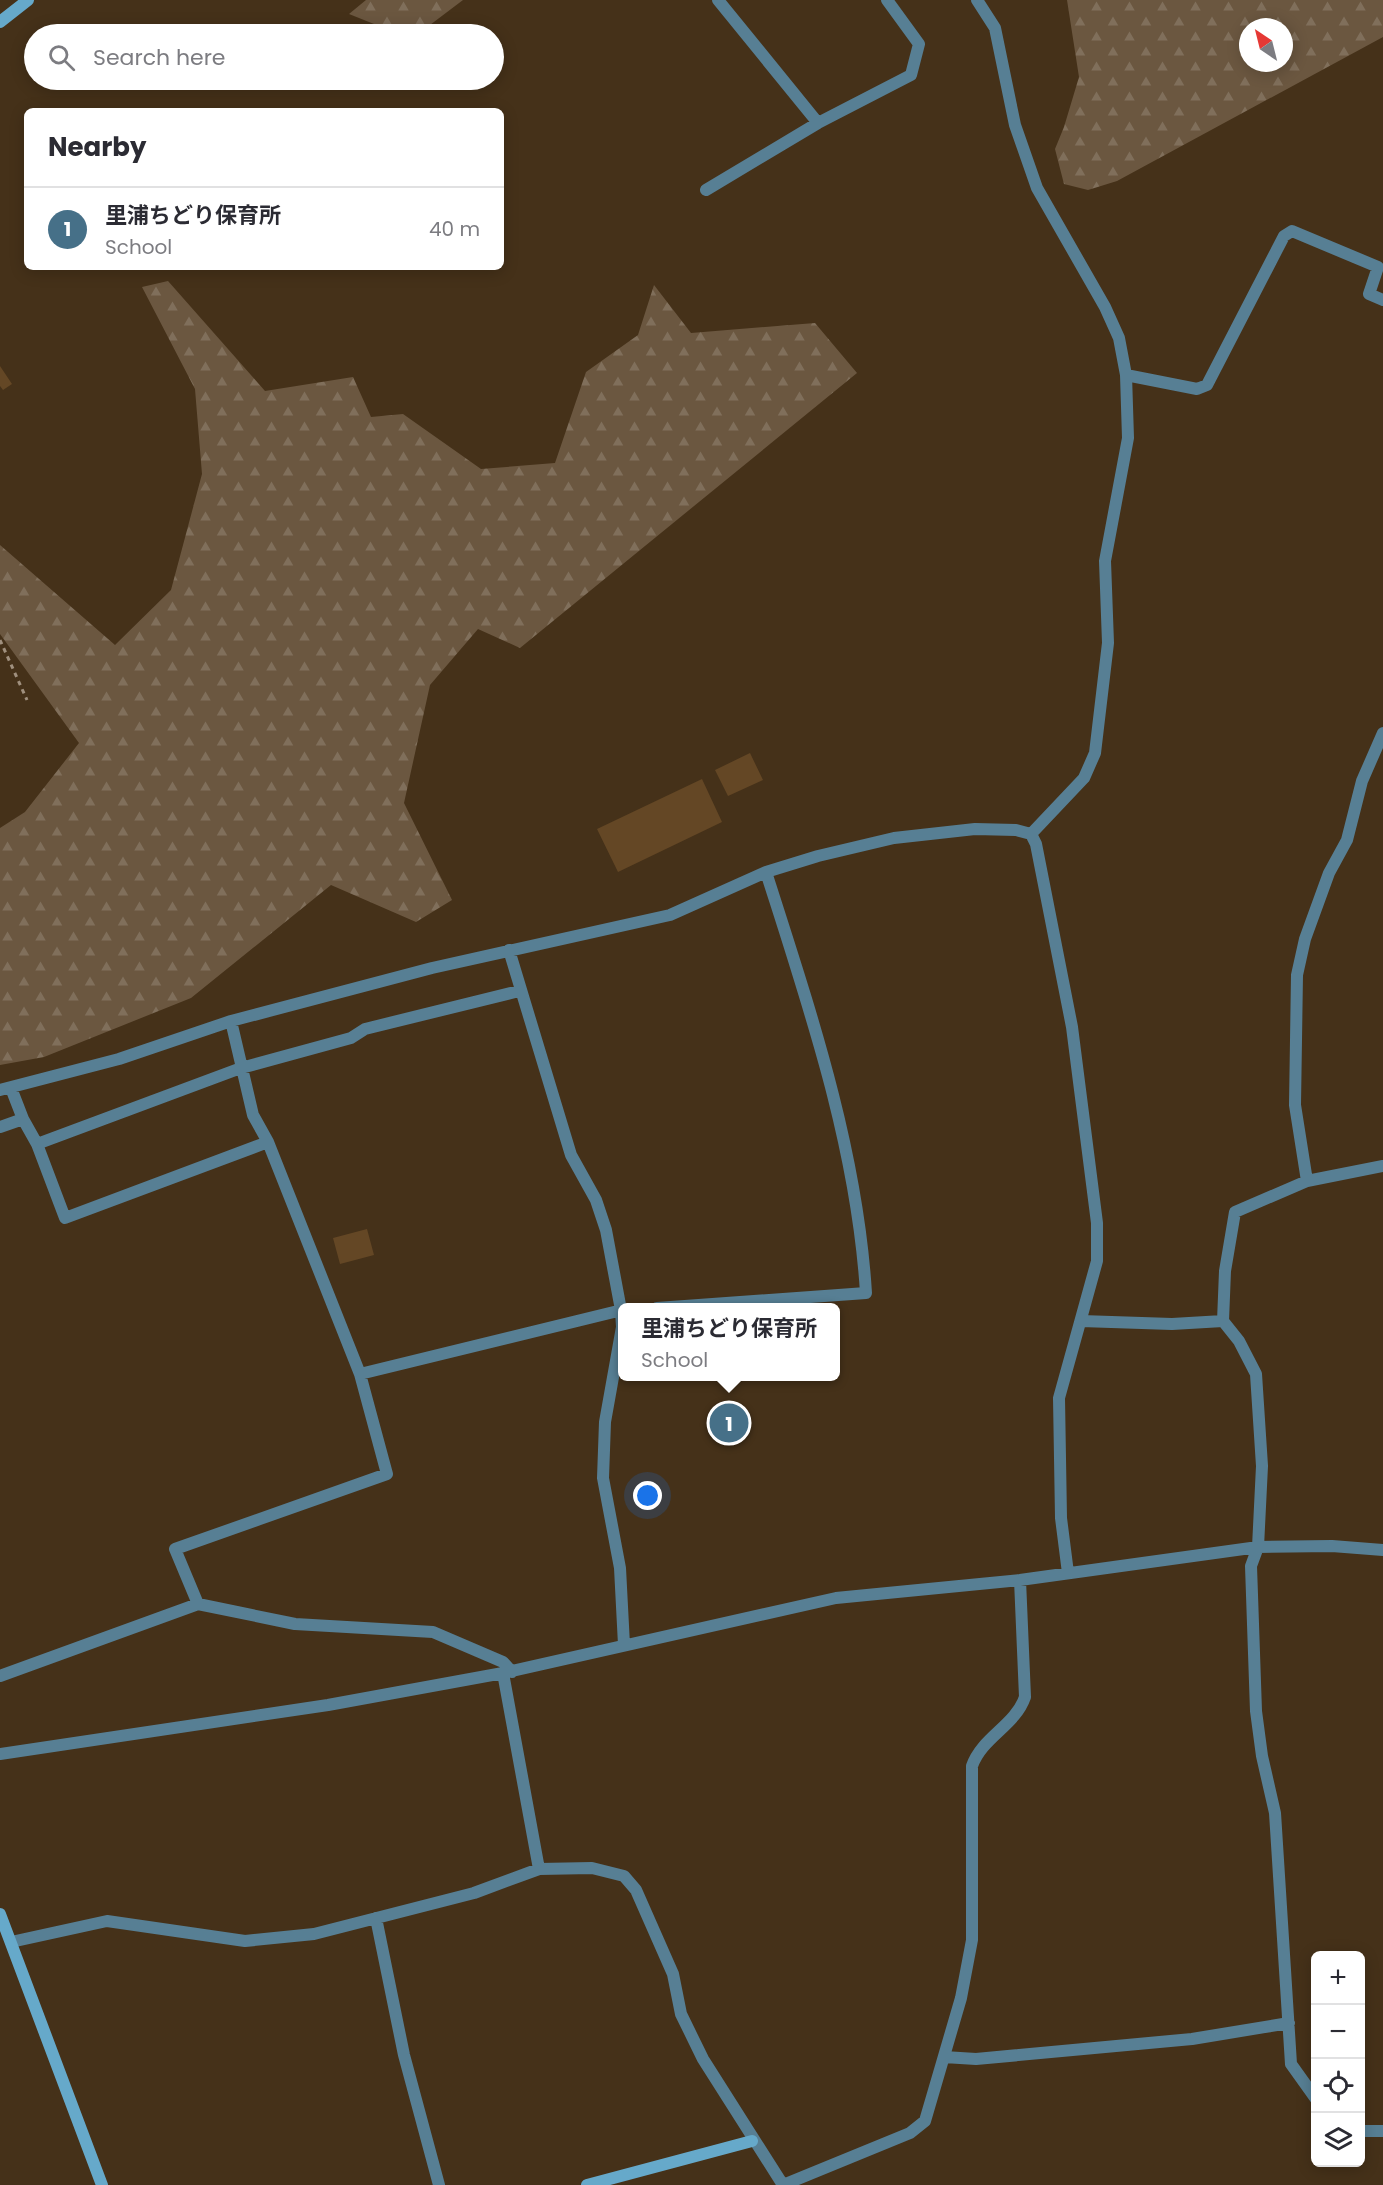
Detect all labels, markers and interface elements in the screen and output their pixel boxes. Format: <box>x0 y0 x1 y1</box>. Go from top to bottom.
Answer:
north arrow <box>1239 18 1293 72</box>
search box <box>24 24 504 90</box>
icon: search <box>45 41 78 74</box>
text: Search here <box>93 42 226 73</box>
text: Nearby <box>48 129 146 165</box>
text: 里浦ちどり保育所 <box>105 200 281 231</box>
text: 1 <box>64 215 71 243</box>
text: 40 m <box>429 215 480 243</box>
text: School <box>105 233 172 261</box>
popup <box>618 1303 840 1381</box>
text: 里浦ちどり保育所 <box>641 1313 817 1344</box>
text: School <box>641 1346 708 1374</box>
pin: 1 <box>710 1400 748 1446</box>
your location <box>633 1481 662 1510</box>
map controls <box>1311 1951 1365 2167</box>
button: + <box>1311 1951 1365 2005</box>
button: − <box>1311 2005 1365 2059</box>
button: locate <box>1311 2059 1365 2113</box>
button: layers <box>1311 2113 1365 2167</box>

